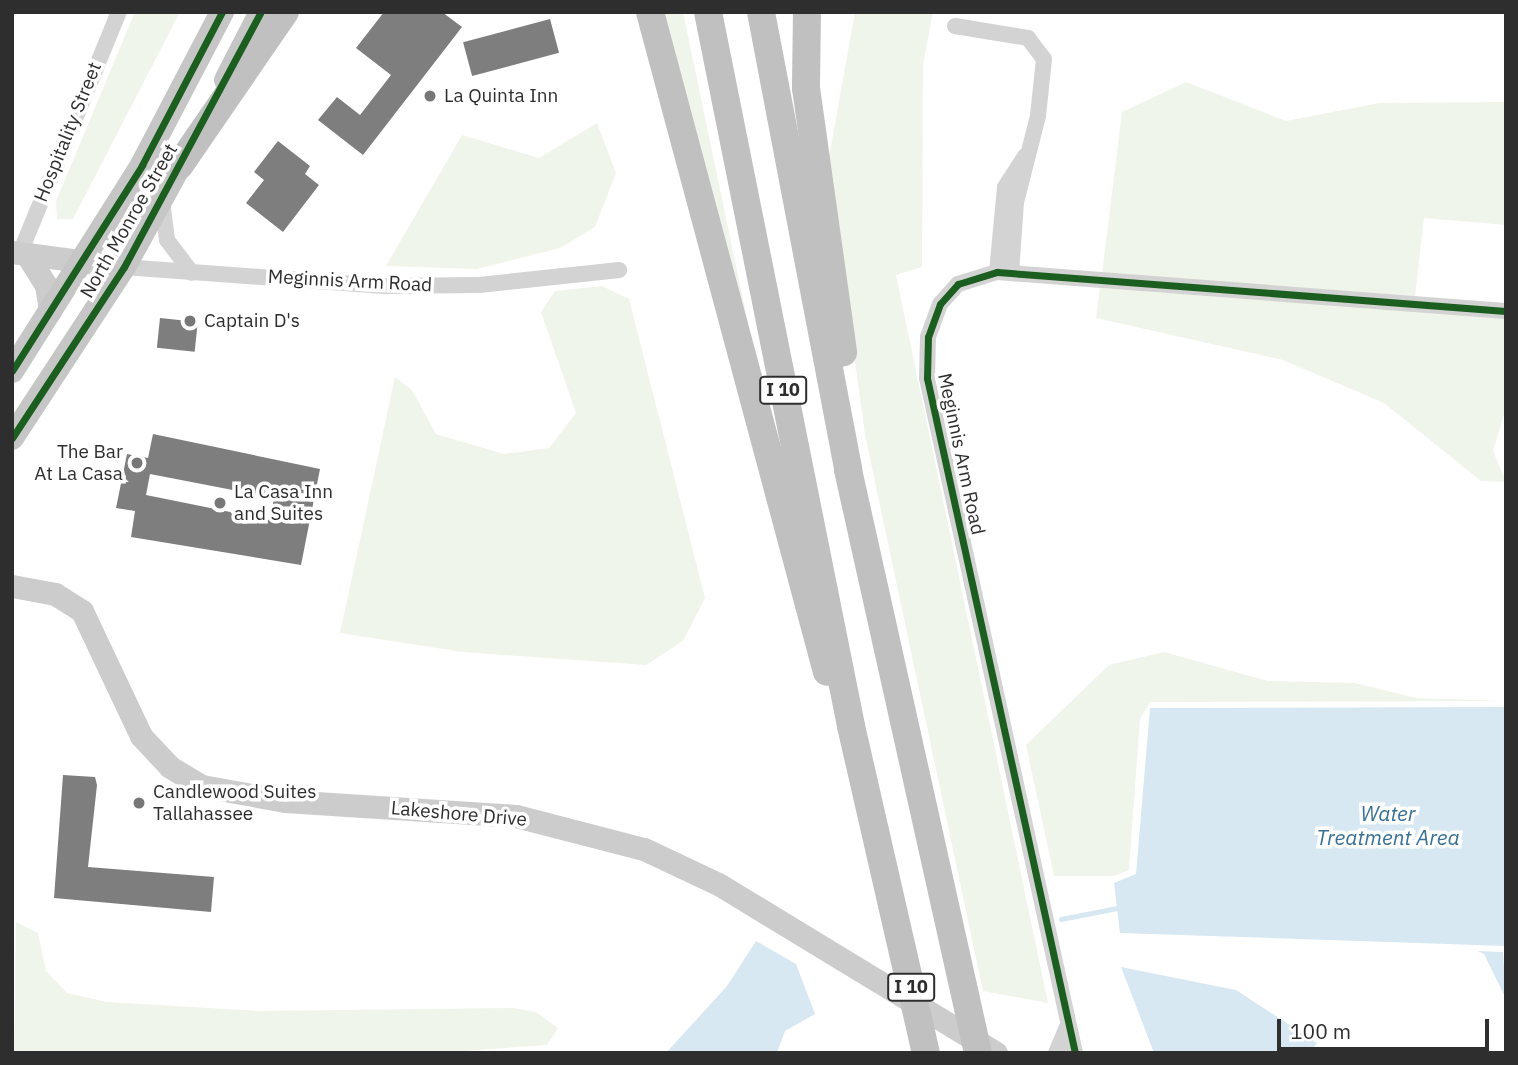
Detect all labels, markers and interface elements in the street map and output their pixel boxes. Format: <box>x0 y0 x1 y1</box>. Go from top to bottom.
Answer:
street label: Hospitality Street <box>30 59 106 205</box>
place label: La Quinta Inn <box>444 85 558 107</box>
marker: La Quinta Inn <box>422 88 438 104</box>
street label: North Monroe Street <box>76 140 182 302</box>
street label: Meginnis Arm Road <box>267 265 433 297</box>
place label: Captain D's <box>204 310 300 332</box>
marker: Captain D's <box>182 313 198 329</box>
street label: Meginnis Arm Road <box>933 371 989 537</box>
road number: I 10 <box>758 376 808 404</box>
place label: The Bar At La Casa <box>34 441 123 485</box>
marker: The Bar At La Casa <box>129 455 145 471</box>
place label: La Casa Inn and Suites <box>234 481 333 525</box>
marker: La Casa Inn and Suites <box>212 495 228 511</box>
place label: Candlewood Suites Tallahassee <box>153 781 316 825</box>
marker: Candlewood Suites Tallahassee <box>131 795 147 811</box>
street label: Lakeshore Drive <box>390 797 528 831</box>
water label: Water Treatment Area <box>1316 800 1460 850</box>
road number: I 10 <box>886 972 936 1002</box>
scale bar <box>1280 1006 1492 1050</box>
text: 100 m <box>1290 1017 1351 1045</box>

